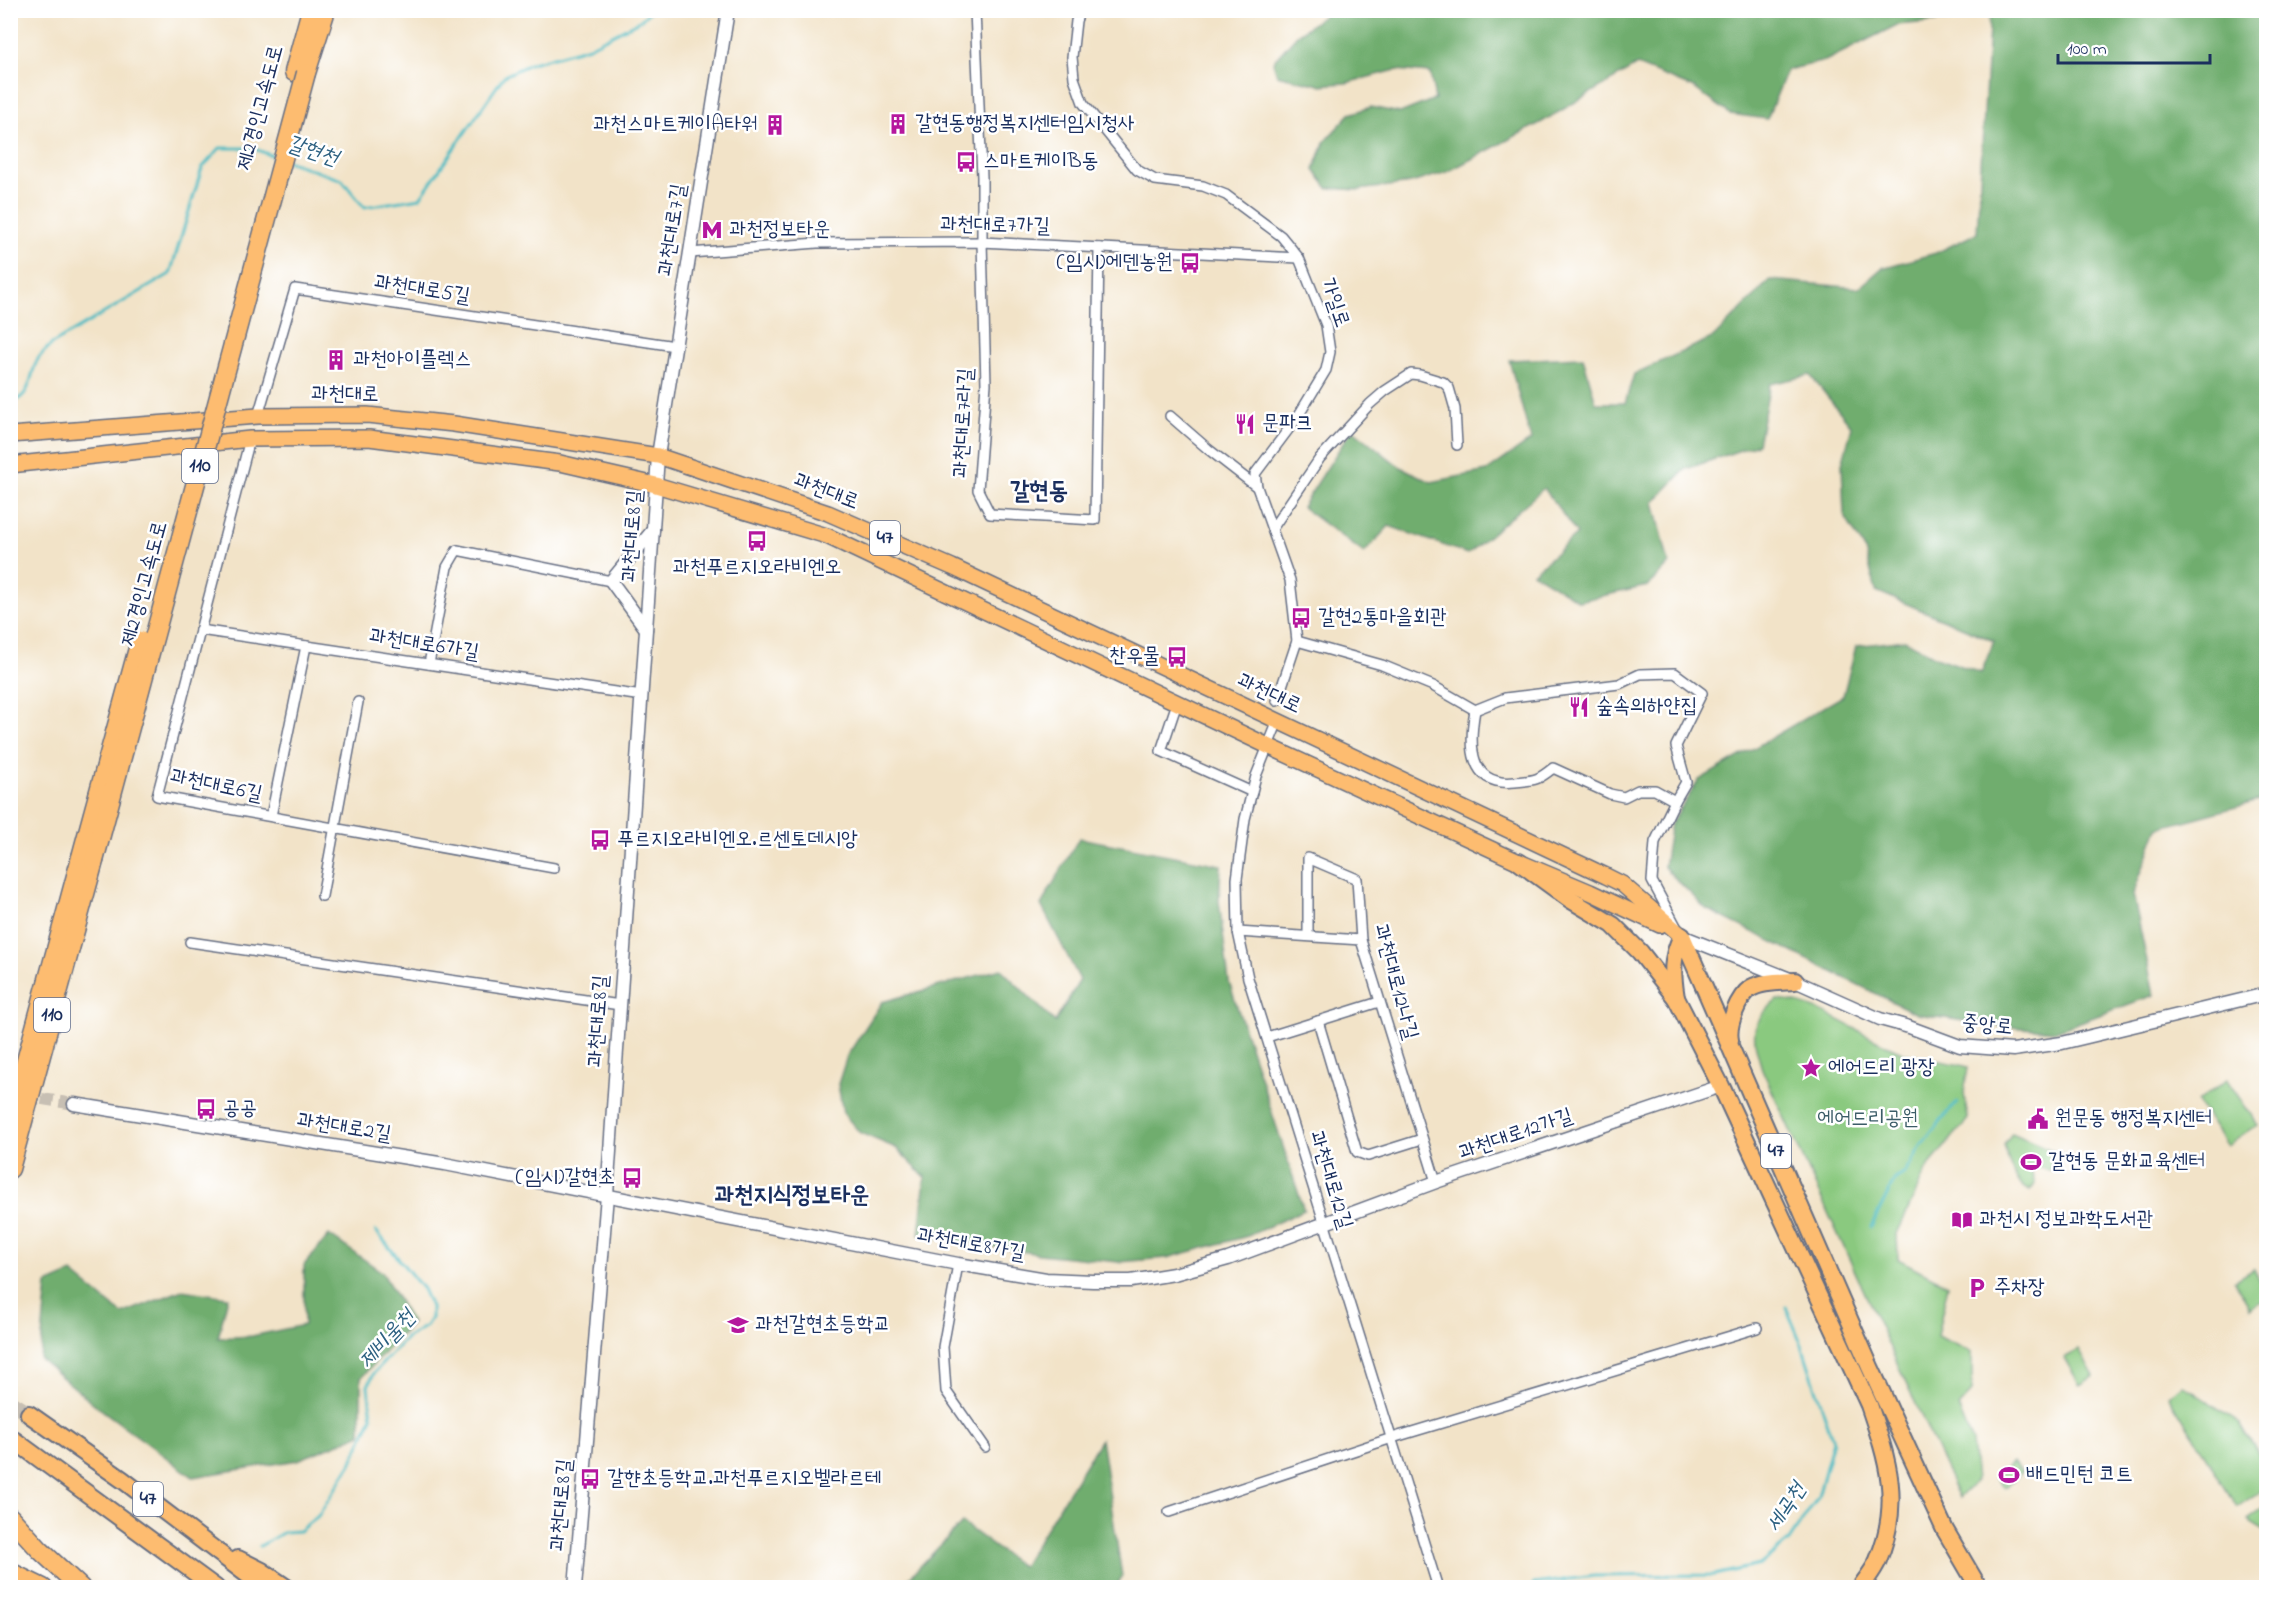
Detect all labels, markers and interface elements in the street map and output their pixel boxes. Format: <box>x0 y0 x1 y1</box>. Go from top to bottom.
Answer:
scale bar <box>2058 27 2210 65</box>
text: 100 m <box>2067 37 2107 63</box>
street label: 제2경인고속도로 <box>230 42 292 174</box>
place label: 갈현동행정복지센터임시청사 <box>915 109 1135 139</box>
place label: 과천스마트케이A타워 <box>593 110 758 140</box>
building icon: 갈현동행정복지센터임시청사 <box>886 112 910 136</box>
building icon: 과천스마트케이A타워 <box>763 113 787 137</box>
water label: 갈현천 <box>282 128 344 177</box>
place label: 스마트케이B동 <box>983 147 1099 177</box>
bus stop icon: 스마트케이B동 <box>954 150 978 174</box>
street label: 과천대로7길 <box>651 182 695 278</box>
street label: 과천대로7가길 <box>940 210 1050 242</box>
place label: 과천정보타운 <box>729 215 830 245</box>
metro station icon: 과천정보타운 <box>700 218 724 242</box>
place label: (임시)에덴농원 <box>1057 248 1173 278</box>
bus stop icon: (임시)에덴농원 <box>1178 251 1202 275</box>
street label: 과천대로5길 <box>372 268 472 312</box>
street label: 가일로 <box>1312 274 1356 332</box>
place label: 과천아이플렉스 <box>353 345 471 375</box>
building icon: 과천아이플렉스 <box>324 348 348 372</box>
street label: 과천대로7라길 <box>946 367 982 479</box>
street label: 과천대로 <box>311 379 379 411</box>
place label: 문파크 <box>1262 409 1313 439</box>
restaurant icon: 문파크 <box>1233 412 1257 436</box>
road number: 110 <box>182 449 218 483</box>
street label: 과천대로 <box>789 466 863 518</box>
district label: 갈현동 <box>1010 475 1068 510</box>
street label: 과천대로8길 <box>615 489 651 583</box>
street label: 제2경인고속도로 <box>114 518 176 650</box>
road number: 47 <box>870 521 900 555</box>
bus stop icon: 과천푸르지오라비엔오 <box>745 529 769 553</box>
place label: 과천푸르지오라비엔오 <box>673 553 841 583</box>
place label: 갈현2통마을회관 <box>1318 603 1447 633</box>
bus stop icon: 갈현2통마을회관 <box>1289 606 1313 630</box>
street label: 과천대로6가길 <box>367 622 481 668</box>
place label: 찬우물 <box>1109 642 1160 672</box>
bus stop icon: 찬우물 <box>1165 645 1189 669</box>
street label: 과천대로 <box>1232 666 1306 722</box>
place label: 숲속의하얀집 <box>1596 692 1697 722</box>
restaurant icon: 숲속의하얀집 <box>1567 695 1591 719</box>
street label: 과천대로6길 <box>167 762 265 810</box>
place label: 푸르지오라비엔오.르센토데시앙 <box>617 825 858 855</box>
bus stop icon: 푸르지오라비엔오.르센토데시앙 <box>588 828 612 852</box>
street label: 과천대로12나길 <box>1365 921 1425 1043</box>
street label: 과천대로8길 <box>581 974 617 1068</box>
road number: 110 <box>34 998 70 1032</box>
street label: 중앙로 <box>1960 1008 2014 1044</box>
place label: 에어드리 광장 <box>1828 1053 1935 1083</box>
place icon: 에어드리 광장 <box>1799 1056 1823 1080</box>
place label: 공공 <box>223 1094 257 1124</box>
bus stop icon: 공공 <box>194 1097 218 1121</box>
street label: 과천대로12가길 <box>1455 1101 1577 1168</box>
park label: 에어드리공원 <box>1817 1104 1919 1134</box>
place label: 원문동 행정복지센터 <box>2055 1104 2212 1134</box>
street label: 과천대로2길 <box>295 1106 393 1150</box>
public building icon: 원문동 행정복지센터 <box>2026 1107 2050 1131</box>
street label: 과천대로12길 <box>1301 1127 1359 1233</box>
road number: 47 <box>1761 1134 1791 1168</box>
place label: 갈현동 문화교육센터 <box>2048 1147 2205 1177</box>
sports icon: 갈현동 문화교육센터 <box>2019 1150 2043 1174</box>
place label: (임시)갈현초 <box>516 1163 615 1193</box>
bus stop icon: (임시)갈현초 <box>620 1166 644 1190</box>
district label: 과천지식정보타운 <box>715 1179 869 1214</box>
place label: 과천시 정보과학도서관 <box>1979 1205 2153 1235</box>
library icon: 과천시 정보과학도서관 <box>1950 1208 1974 1232</box>
street label: 과천대로8가길 <box>915 1221 1028 1269</box>
place label: 주차장 <box>1994 1273 2045 1303</box>
parking icon: 주차장 <box>1965 1276 1989 1300</box>
water label: 제비울천 <box>352 1302 425 1377</box>
place label: 과천갈현초등학교 <box>755 1310 890 1340</box>
school or university icon: 과천갈현초등학교 <box>726 1313 750 1337</box>
street label: 과천대로8길 <box>543 1458 581 1552</box>
place label: 배드민턴 코트 <box>2026 1460 2133 1490</box>
sports icon: 배드민턴 코트 <box>1997 1463 2021 1487</box>
place label: 갈햔초등학교.과천푸르지오벨라르테 <box>607 1464 882 1494</box>
bus stop icon: 갈햔초등학교.과천푸르지오벨라르테 <box>578 1467 602 1491</box>
water label: 세곡천 <box>1759 1475 1816 1539</box>
road number: 47 <box>133 1482 163 1516</box>

